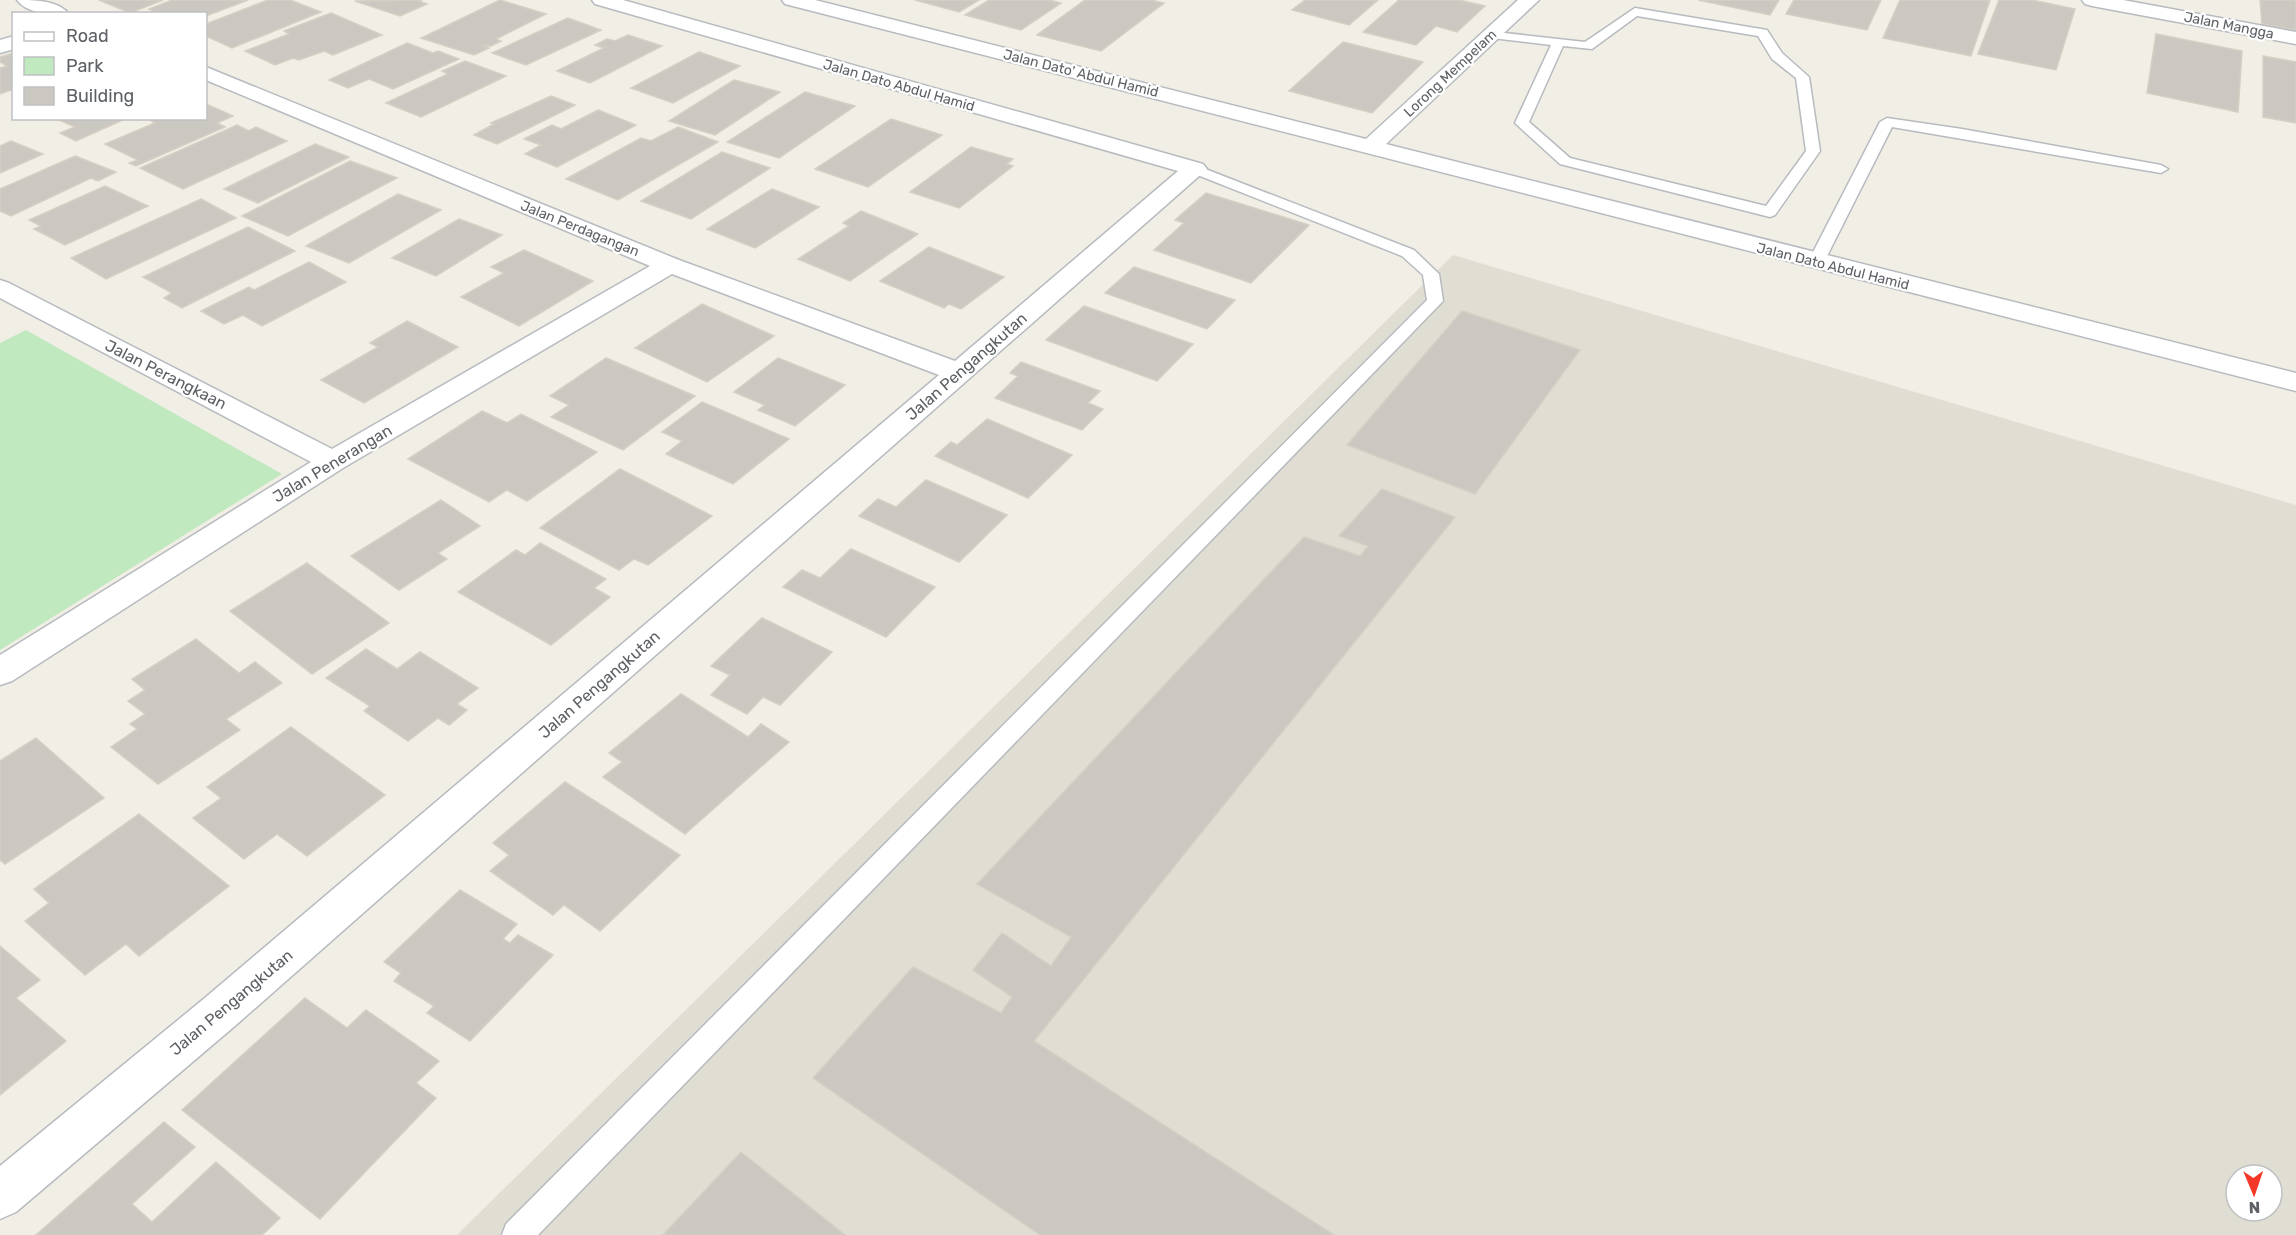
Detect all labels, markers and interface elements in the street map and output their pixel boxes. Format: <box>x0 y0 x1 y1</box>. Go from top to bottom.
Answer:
street label: Jalan Mangga <box>2182 8 2275 43</box>
legend <box>12 12 207 120</box>
text: Road <box>66 25 109 47</box>
street label: Lorong Mempelam <box>1401 26 1500 121</box>
street label: Jalan Dato' Abdul Hamid <box>1002 46 1160 101</box>
text: Park <box>66 55 104 77</box>
street label: Jalan Dato Abdul Hamid <box>821 56 976 115</box>
text: Building <box>66 85 134 107</box>
street label: Jalan Perdagangan <box>518 197 642 260</box>
street label: Jalan Dato Abdul Hamid <box>1755 239 1911 294</box>
street label: Jalan Pengangkutan <box>902 309 1031 424</box>
street label: Jalan Perangkaan <box>102 336 230 413</box>
street label: Jalan Penerangan <box>269 420 395 506</box>
street label: Jalan Pengangkutan <box>535 627 664 742</box>
street label: Jalan Pengangkutan <box>166 945 297 1059</box>
north arrow <box>2224 1163 2284 1223</box>
text: N <box>2248 1198 2261 1217</box>

